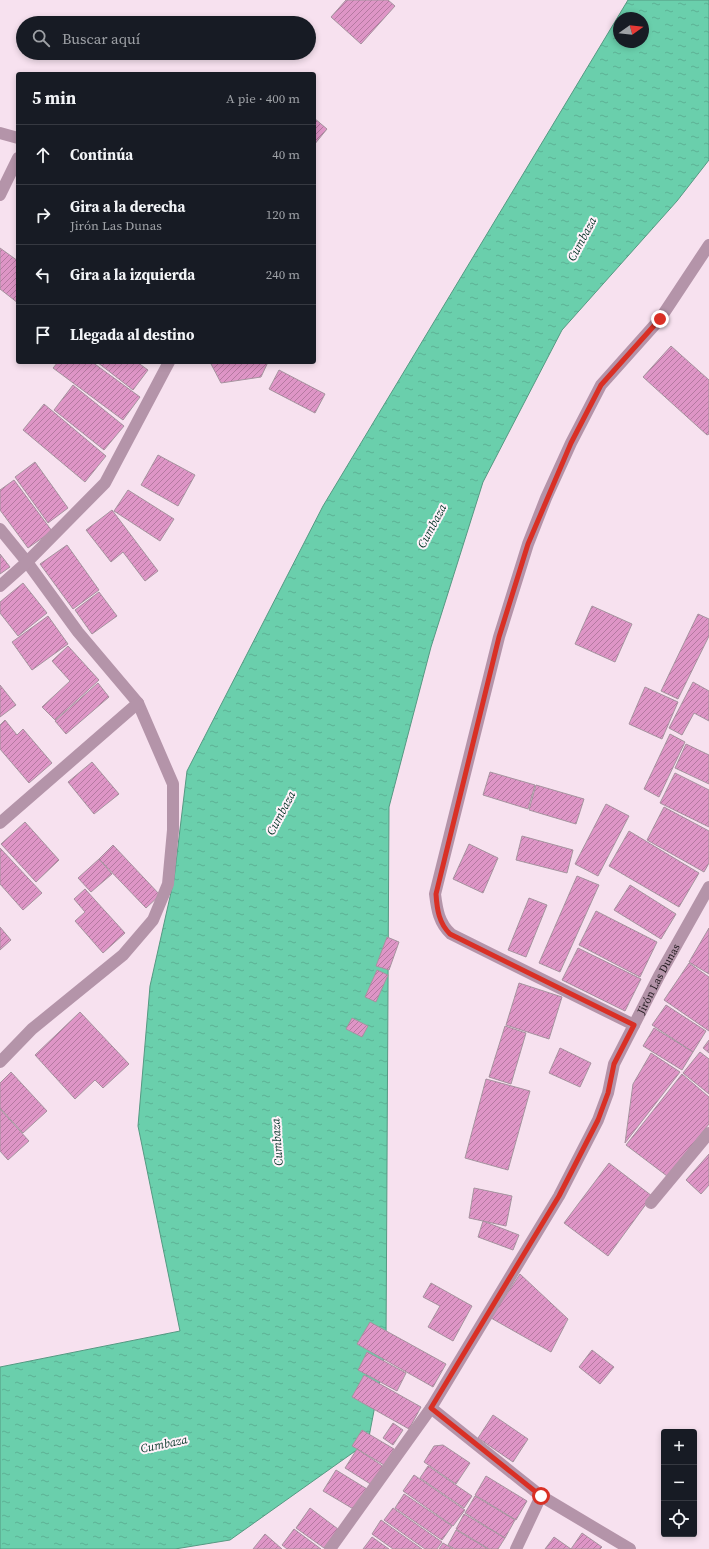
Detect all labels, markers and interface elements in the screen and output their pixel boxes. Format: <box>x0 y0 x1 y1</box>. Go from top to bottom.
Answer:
north arrow <box>613 12 649 48</box>
search box <box>16 16 316 60</box>
icon: search <box>30 27 52 49</box>
text: Buscar aquí <box>62 28 140 49</box>
text: 5 min <box>32 86 76 110</box>
text: A pie · 400 m <box>226 90 300 107</box>
icon: ahead <box>32 144 54 166</box>
text: Continúa <box>70 144 133 165</box>
text: 40 m <box>272 146 300 163</box>
text: Gira a la derecha <box>70 196 185 217</box>
icon: right <box>32 204 54 226</box>
text: 120 m <box>266 206 300 223</box>
water label: Cumbaza <box>564 214 601 264</box>
text: Jirón Las Dunas <box>70 217 162 234</box>
icon: left <box>32 264 54 286</box>
text: Gira a la izquierda <box>70 264 195 285</box>
text: 240 m <box>266 266 300 283</box>
route end <box>651 310 669 328</box>
icon: arrive <box>32 324 54 346</box>
text: Llegada al destino <box>70 324 195 345</box>
water label: Cumbaza <box>414 501 451 551</box>
water label: Cumbaza <box>263 788 300 838</box>
street label: Jirón Las Dunas <box>633 941 683 1017</box>
water label: Cumbaza <box>267 1117 287 1166</box>
map controls <box>661 1429 697 1537</box>
button: + <box>661 1429 697 1465</box>
water label: Cumbaza <box>139 1431 190 1457</box>
button: − <box>661 1465 697 1501</box>
route start <box>532 1487 550 1505</box>
button: locate <box>661 1501 697 1537</box>

